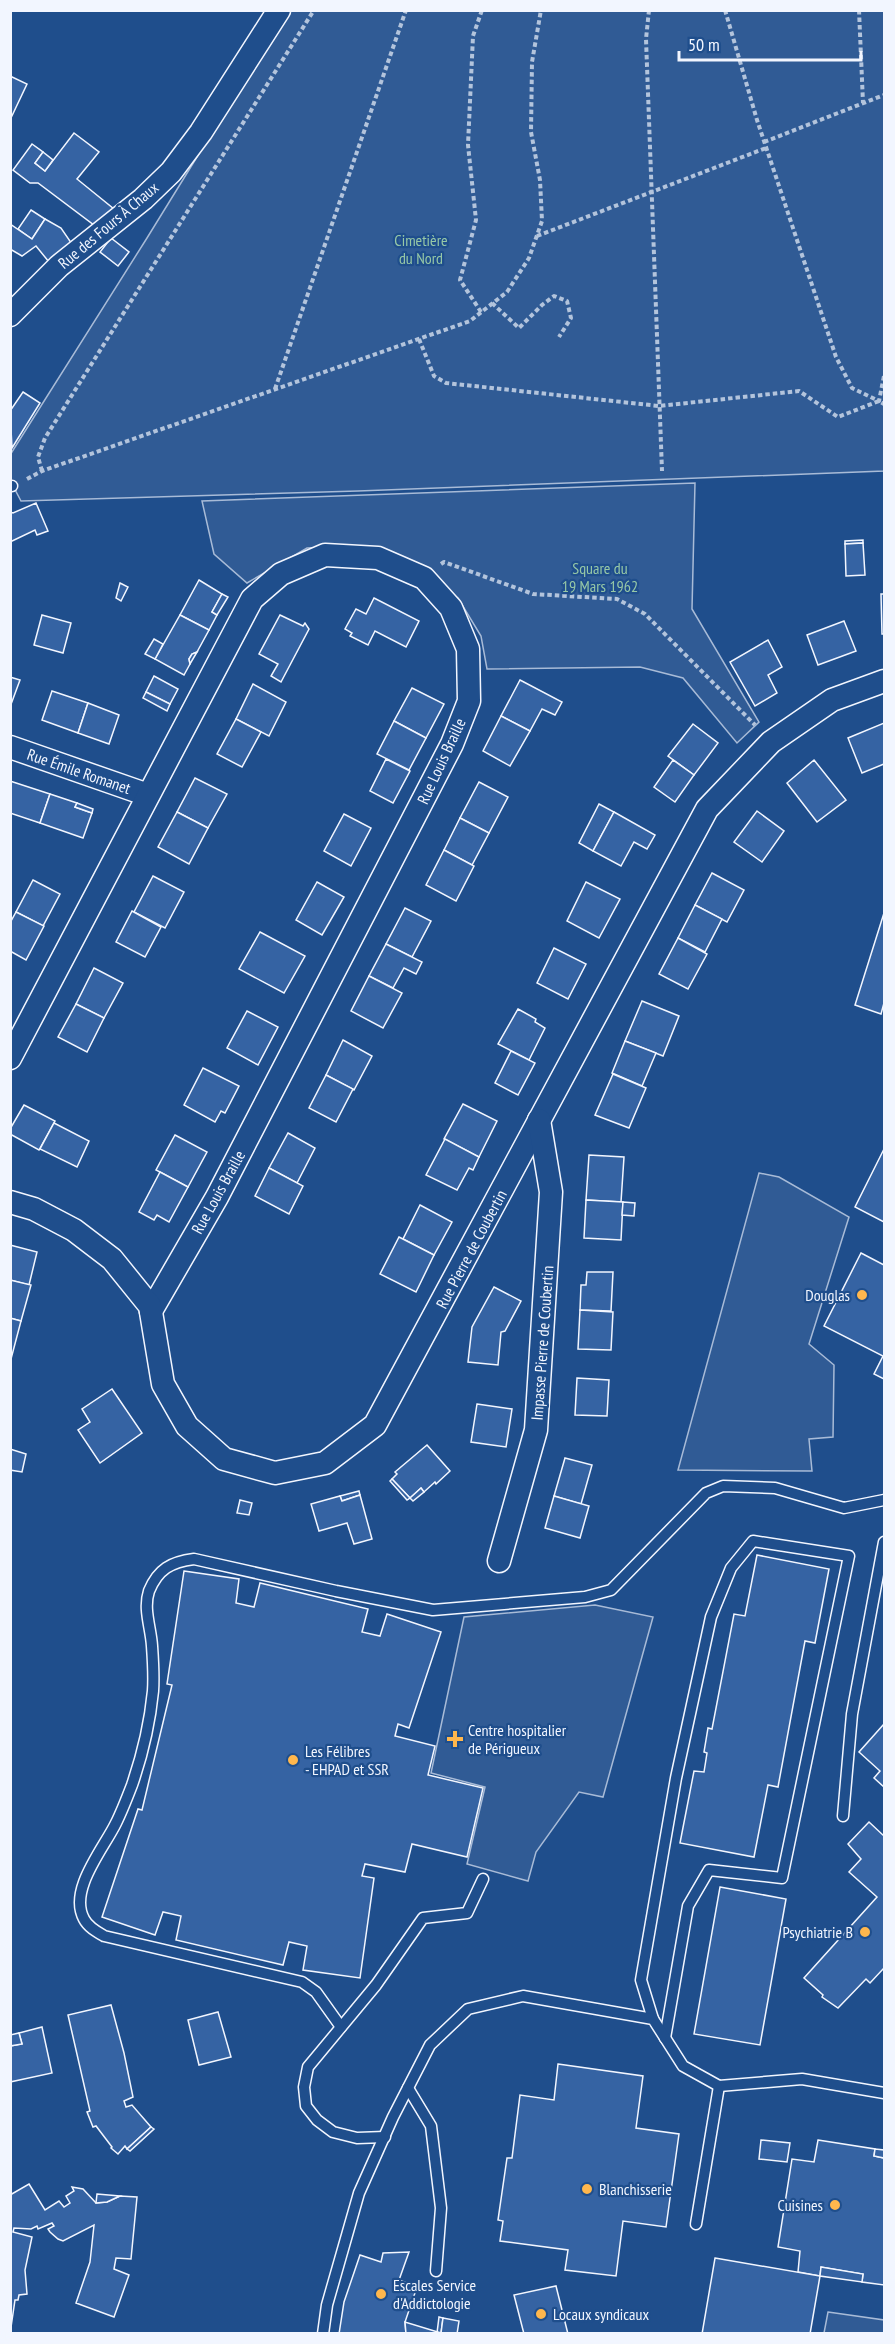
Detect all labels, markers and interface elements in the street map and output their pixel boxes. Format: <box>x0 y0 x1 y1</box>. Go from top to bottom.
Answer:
scale bar <box>679 24 860 62</box>
text: 50 m <box>688 33 720 56</box>
street label: Rue des Fours À Chaux <box>54 177 163 273</box>
park label: Cimetière du Nord <box>394 230 448 268</box>
park label: Square du 19 Mars 1962 <box>562 558 638 596</box>
street label: Rue Louis Braille <box>412 715 470 807</box>
street label: Rue Émile Romanet <box>25 744 134 798</box>
street label: Rue Louis Braille <box>187 1147 249 1237</box>
street label: Rue Pierre de Coubertin <box>431 1186 511 1312</box>
street label: Impasse Pierre de Coubertin <box>527 1265 557 1421</box>
place label: Douglas <box>805 1285 850 1305</box>
marker: Douglas <box>855 1288 869 1302</box>
place label: Centre hospitalier de Périgueux <box>468 1720 567 1758</box>
marker: Centre hospitalier de Périgueux <box>446 1730 464 1748</box>
place label: Les Félibres - EHPAD et SSR <box>305 1741 389 1779</box>
marker: Les Félibres - EHPAD et SSR <box>286 1753 300 1767</box>
place label: Psychiatrie B <box>782 1922 853 1942</box>
marker: Psychiatrie B <box>858 1925 872 1939</box>
place label: Blanchisserie <box>599 2179 672 2199</box>
marker: Blanchisserie <box>580 2182 594 2196</box>
place label: Cuisines <box>778 2195 823 2215</box>
marker: Cuisines <box>828 2198 842 2212</box>
place label: Escales Service d'Addictologie <box>393 2275 476 2313</box>
marker: Escales Service d'Addictologie <box>374 2287 388 2301</box>
place label: Locaux syndicaux <box>553 2304 649 2324</box>
marker: Locaux syndicaux <box>534 2307 548 2321</box>

